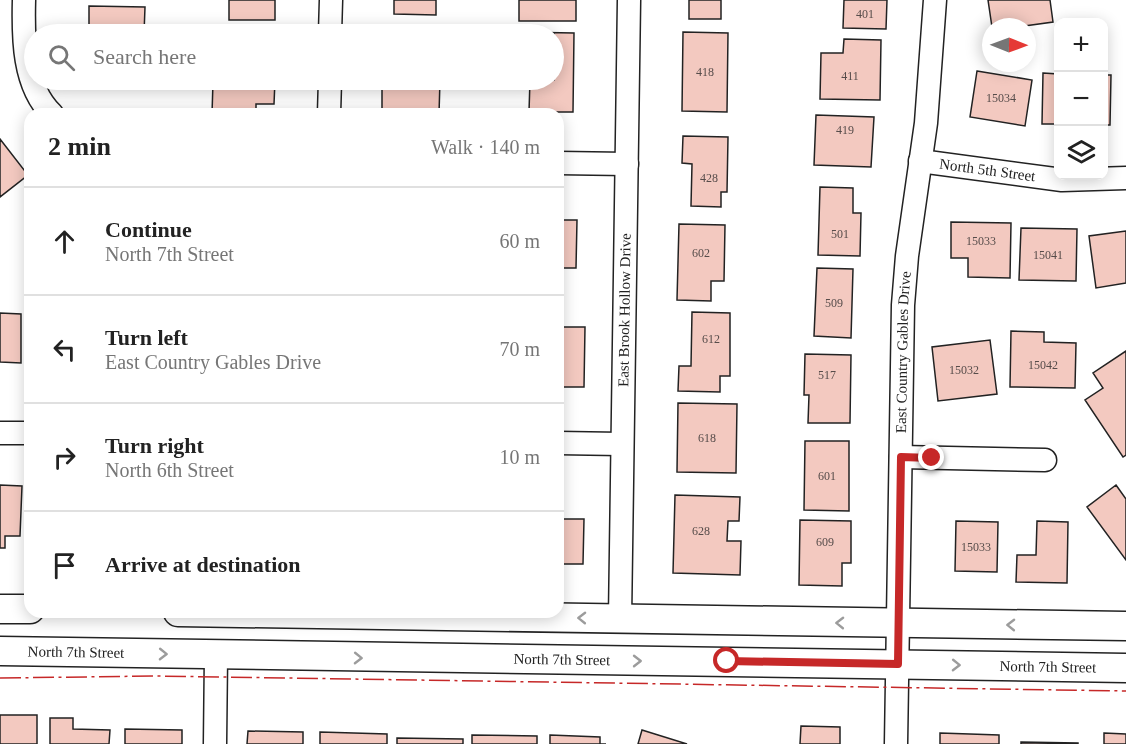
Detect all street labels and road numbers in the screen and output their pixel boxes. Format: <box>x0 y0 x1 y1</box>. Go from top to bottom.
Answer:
street label: North 5th Street <box>938 156 1037 184</box>
street label: East Brook Hollow Drive <box>615 233 634 387</box>
street label: East Country Gables Drive <box>893 270 914 433</box>
street label: North 7th Street <box>28 643 125 661</box>
street label: North 7th Street <box>513 651 611 668</box>
street label: North 7th Street <box>999 658 1097 676</box>

